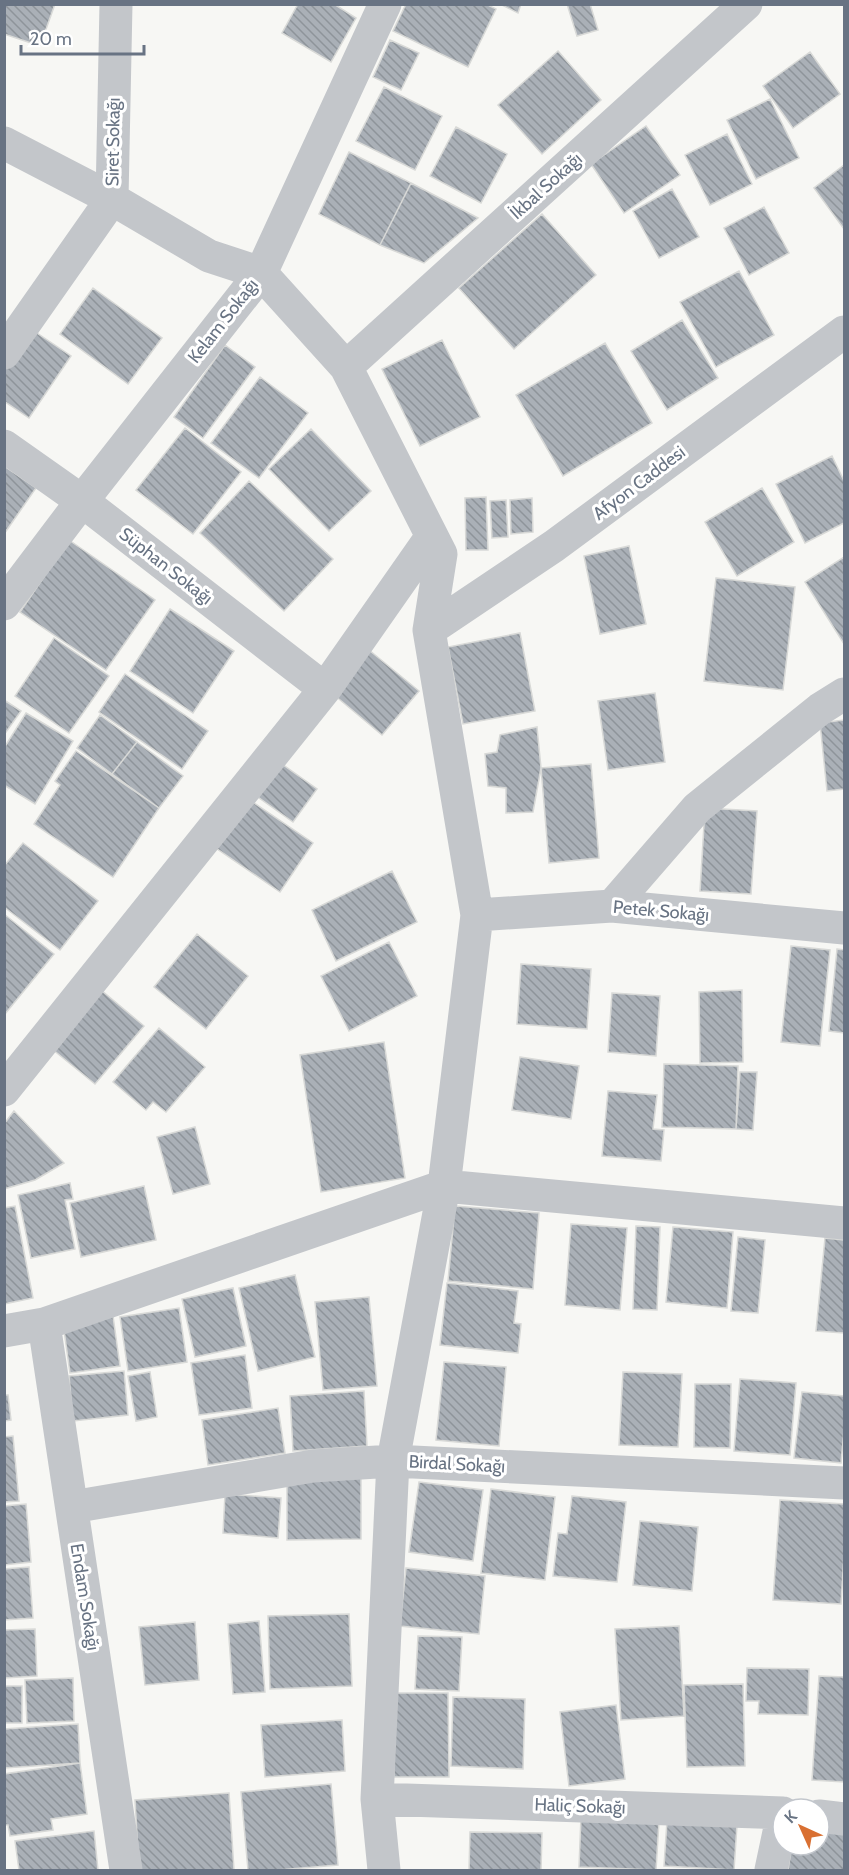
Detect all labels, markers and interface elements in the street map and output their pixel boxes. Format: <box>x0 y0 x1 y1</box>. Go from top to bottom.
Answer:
scale bar <box>21 18 144 56</box>
text: 20 m <box>30 28 72 50</box>
street label: Siret Sokağı <box>101 97 125 187</box>
street label: İkbal Sokağı <box>505 148 587 224</box>
street label: Kelam Sokağı <box>183 274 263 368</box>
street label: Afyon Caddesi <box>588 441 690 525</box>
street label: Süphan Sokağı <box>115 523 217 609</box>
street label: Petek Sokağı <box>612 896 710 926</box>
street label: Birdal Sokağı <box>408 1450 506 1478</box>
street label: Endam Sokağı <box>66 1542 104 1652</box>
street label: Haliç Sokağı <box>534 1793 626 1819</box>
north arrow <box>771 1797 831 1857</box>
text: K <box>780 1806 801 1827</box>

